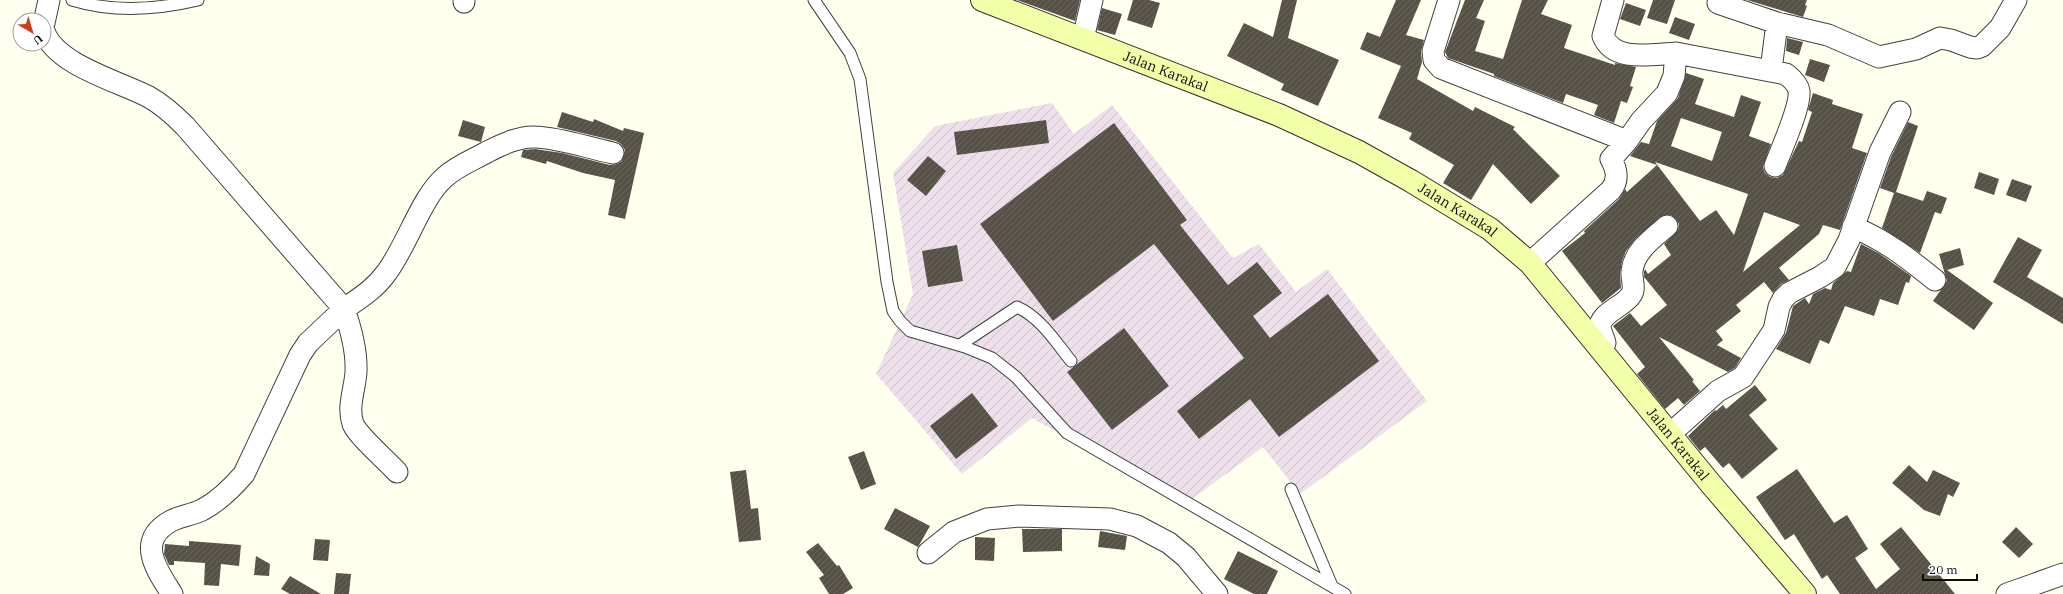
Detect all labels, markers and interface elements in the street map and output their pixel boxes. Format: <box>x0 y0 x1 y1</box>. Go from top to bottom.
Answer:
north arrow <box>12 12 52 52</box>
text: U <box>30 32 46 48</box>
street label: Jalan Karakal <box>1121 47 1211 96</box>
street label: Jalan Karakal <box>1415 179 1501 240</box>
street label: Jalan Karakal <box>1643 404 1713 484</box>
scale bar <box>1923 556 1977 582</box>
text: 20 m <box>1929 562 1958 577</box>

